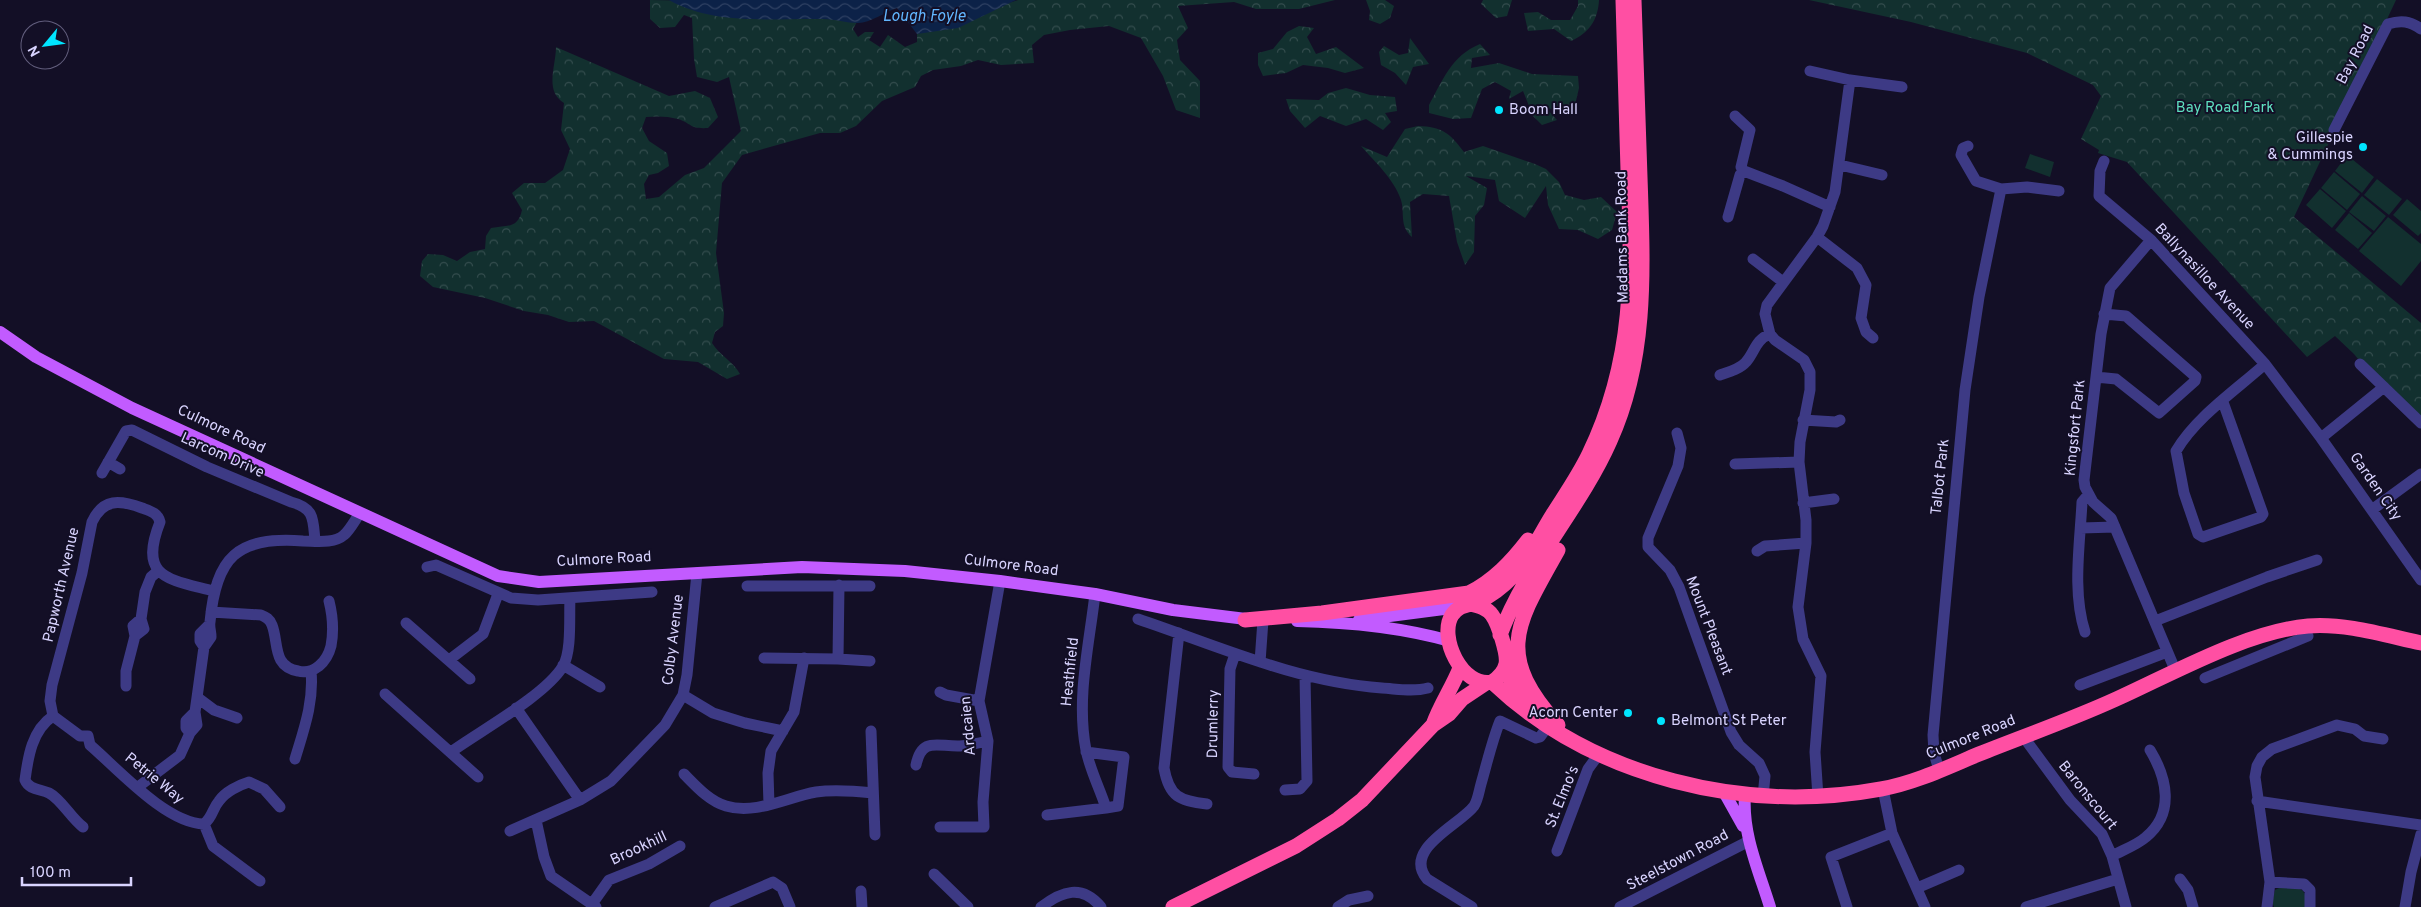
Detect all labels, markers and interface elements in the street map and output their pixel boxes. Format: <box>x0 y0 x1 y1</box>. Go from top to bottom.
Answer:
water label: Lough Foyle <box>883 7 966 27</box>
north arrow <box>20 20 70 70</box>
street label: Bay Road <box>2333 22 2379 88</box>
text: N <box>25 42 45 59</box>
park label: Bay Road Park <box>2176 99 2274 118</box>
place label: Boom Hall <box>1509 101 1578 120</box>
marker: Boom Hall <box>1493 104 1505 116</box>
place label: Gillespie & Cummings <box>2268 129 2353 165</box>
marker: Gillespie & Cummings <box>2357 141 2369 153</box>
street label: Madams Bank Road <box>1612 171 1634 303</box>
street label: Ballynasilloe Avenue <box>2150 220 2258 334</box>
street label: Kingsfort Park <box>2061 379 2091 477</box>
street label: Culmore Road <box>174 401 268 459</box>
street label: Larcom Drive <box>177 429 267 483</box>
street label: Talbot Park <box>1928 438 1954 516</box>
street label: Garden City <box>2344 449 2406 525</box>
street label: Papworth Avenue <box>40 526 84 644</box>
street label: Culmore Road <box>556 548 652 572</box>
street label: Culmore Road <box>963 551 1059 581</box>
street label: Mount Pleasant <box>1680 574 1736 678</box>
street label: Colby Avenue <box>659 593 689 687</box>
street label: Heathfield <box>1058 637 1084 707</box>
street label: Drumlerry <box>1204 689 1224 759</box>
street label: Ardcaien <box>957 695 981 757</box>
place label: Acorn Center <box>1529 704 1618 723</box>
marker: Acorn Center <box>1622 707 1634 719</box>
street label: Culmore Road <box>1923 711 2019 765</box>
place label: Belmont St Peter <box>1671 712 1787 731</box>
marker: Belmont St Peter <box>1655 715 1667 727</box>
street label: Petrie Way <box>120 749 188 809</box>
street label: Baronscourt <box>2053 758 2121 834</box>
street label: St. Elmo's <box>1542 763 1584 831</box>
street label: Steelstown Road <box>1624 826 1732 896</box>
street label: Brookhill <box>608 828 670 870</box>
scale bar <box>22 854 131 886</box>
text: 100 m <box>30 864 71 883</box>

